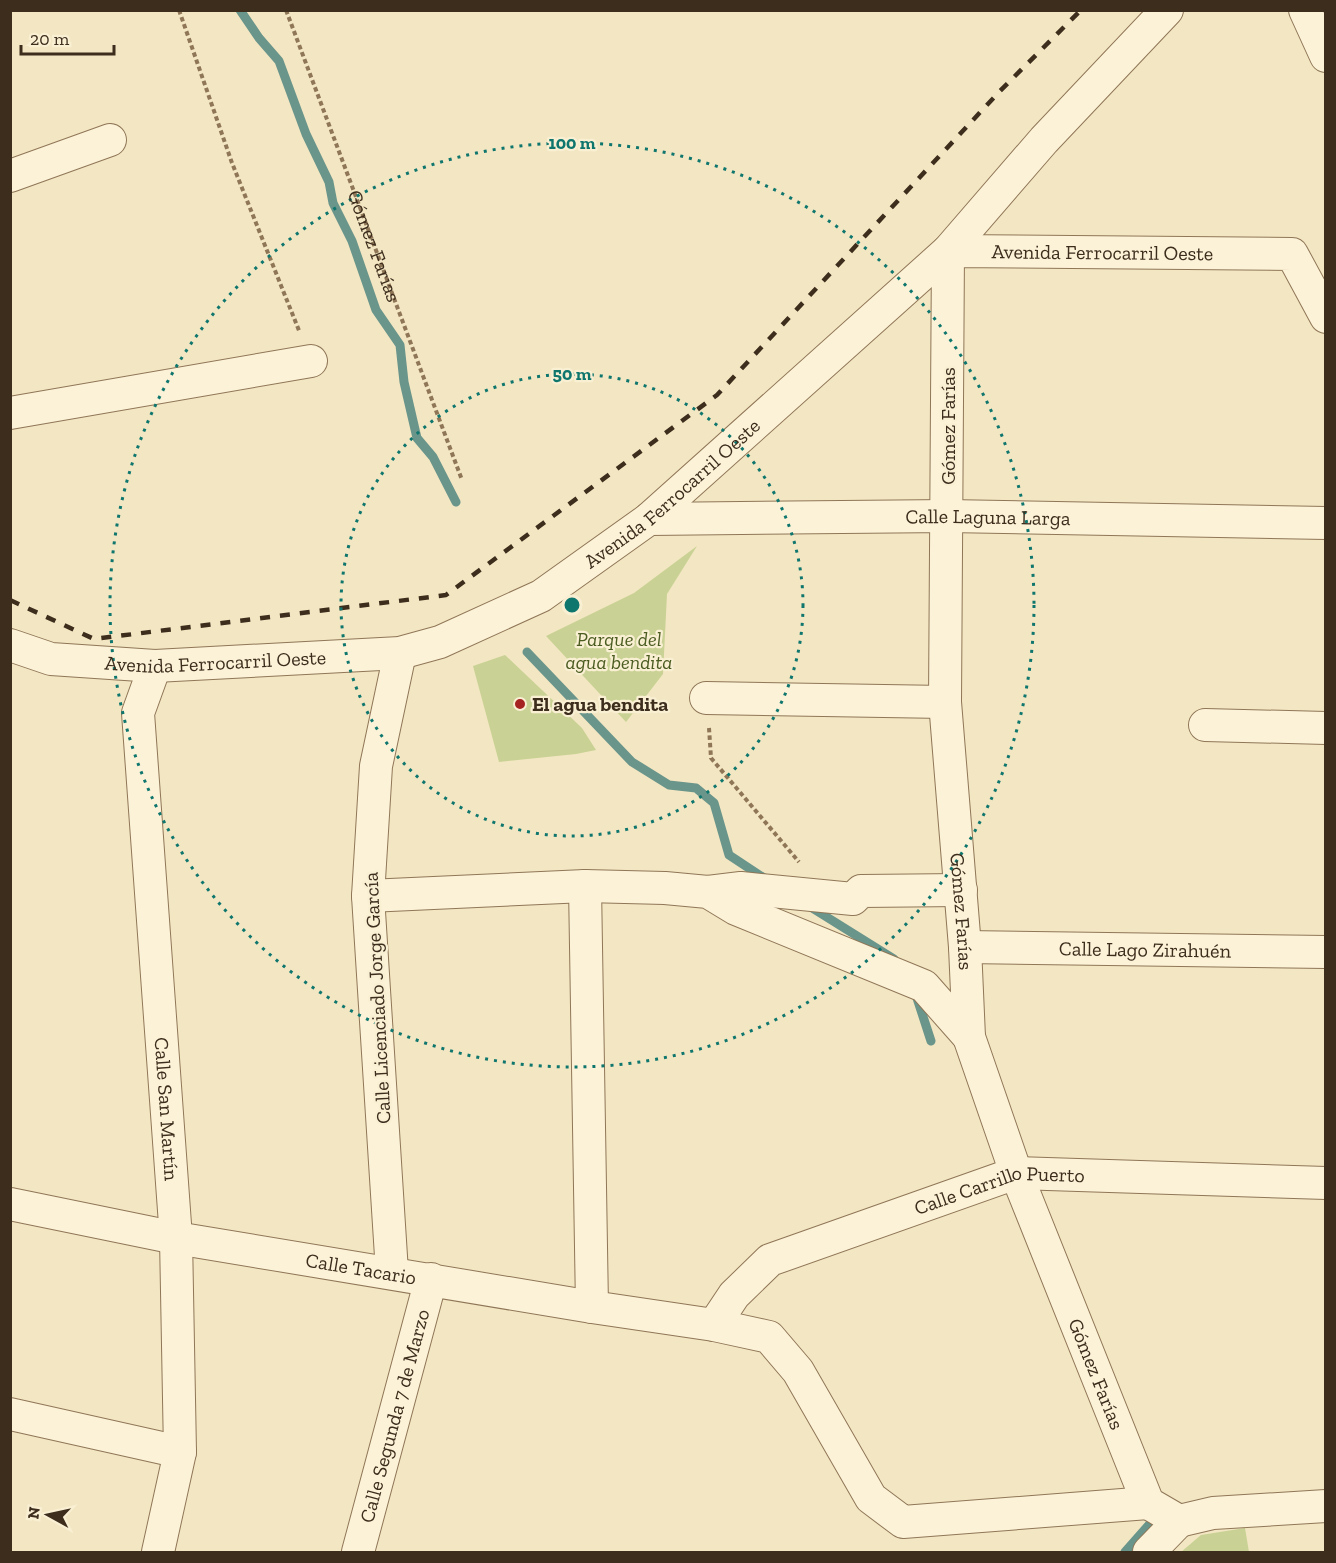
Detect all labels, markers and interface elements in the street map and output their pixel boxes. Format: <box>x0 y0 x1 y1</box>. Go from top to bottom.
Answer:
scale bar <box>21 18 114 56</box>
text: 20 m <box>30 28 70 50</box>
text: 100 m <box>548 132 596 154</box>
street label: Gómez Farías <box>343 187 406 305</box>
street label: Avenida Ferrocarril Oeste <box>992 239 1213 265</box>
text: 50 m <box>553 363 592 385</box>
street label: Gómez Farías <box>936 367 960 485</box>
street label: Avenida Ferrocarril Oeste <box>579 413 765 573</box>
street label: Calle Laguna Larga <box>905 504 1071 530</box>
centre of rings <box>562 595 582 615</box>
park label: Parque del agua bendita <box>566 627 672 674</box>
street label: Avenida Ferrocarril Oeste <box>104 645 327 678</box>
place label: El agua bendita <box>532 692 668 716</box>
marker: El agua bendita <box>513 697 527 711</box>
street label: Gómez Farías <box>945 852 978 971</box>
street label: Calle Licenciado Jorge García <box>358 871 396 1125</box>
street label: Calle Lago Zirahuén <box>1059 936 1232 963</box>
street label: Calle San Martín <box>150 1037 184 1182</box>
street label: Calle Carrillo Puerto <box>911 1161 1085 1220</box>
street label: Calle Tacario <box>304 1248 418 1290</box>
street label: Calle Segunda 7 de Marzo <box>354 1306 434 1525</box>
street label: Gómez Farías <box>1063 1315 1129 1433</box>
north arrow <box>18 1485 78 1545</box>
text: N <box>23 1506 44 1520</box>

